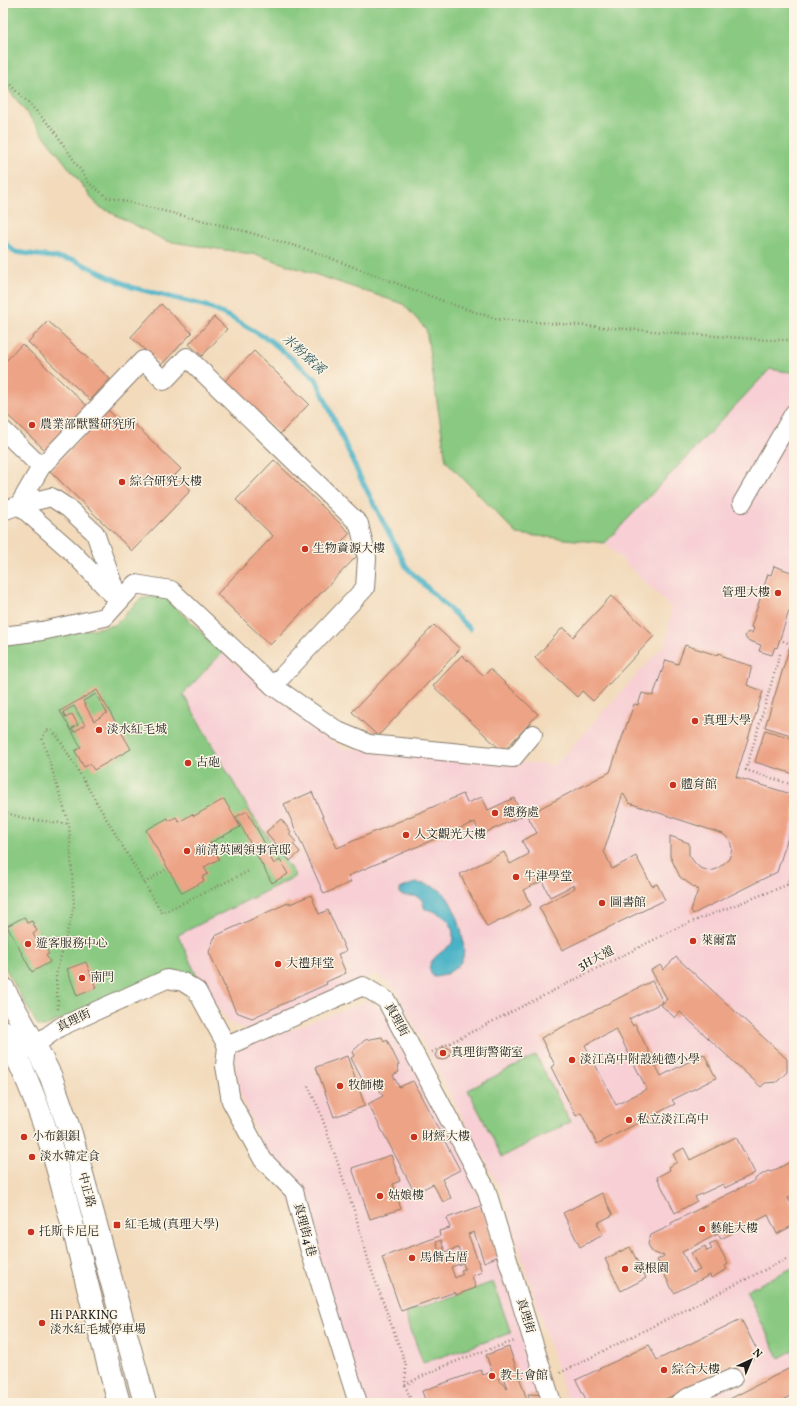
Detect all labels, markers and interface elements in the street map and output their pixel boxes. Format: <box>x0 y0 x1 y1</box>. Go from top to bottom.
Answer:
water label: 米粉寮溪 <box>278 331 330 380</box>
place label: 農業部獸醫研究所 <box>40 417 136 433</box>
marker: 農業部獸醫研究所 <box>27 420 37 430</box>
place label: 綜合研究大樓 <box>130 474 202 490</box>
marker: 綜合研究大樓 <box>117 477 127 487</box>
place label: 生物資源大樓 <box>313 541 385 557</box>
marker: 生物資源大樓 <box>300 544 310 554</box>
place label: 管理大樓 <box>722 585 770 601</box>
marker: 管理大樓 <box>773 588 783 598</box>
place label: 真理大學 <box>703 713 751 729</box>
marker: 真理大學 <box>690 716 700 726</box>
place label: 淡水紅毛城 <box>107 722 167 738</box>
marker: 淡水紅毛城 <box>94 725 104 735</box>
place label: 古砲 <box>196 755 220 771</box>
marker: 古砲 <box>183 758 193 768</box>
place label: 體育館 <box>681 777 717 793</box>
marker: 體育館 <box>668 780 678 790</box>
place label: 總務處 <box>503 805 539 821</box>
marker: 總務處 <box>490 808 500 818</box>
place label: 人文觀光大樓 <box>414 827 486 843</box>
marker: 人文觀光大樓 <box>401 830 411 840</box>
place label: 前清英國領事官邸 <box>195 843 291 859</box>
marker: 前清英國領事官邸 <box>182 846 192 856</box>
place label: 牛津學堂 <box>524 869 572 885</box>
marker: 牛津學堂 <box>511 872 521 882</box>
place label: 圖書館 <box>610 895 646 911</box>
marker: 圖書館 <box>597 898 607 908</box>
place label: 萊爾富 <box>701 933 737 949</box>
place label: 遊客服務中心 <box>36 936 108 952</box>
marker: 萊爾富 <box>688 936 698 946</box>
marker: 遊客服務中心 <box>23 939 33 949</box>
street label: 3H大道 <box>575 943 617 975</box>
place label: 大禮拜堂 <box>286 956 334 972</box>
marker: 大禮拜堂 <box>273 959 283 969</box>
place label: 南門 <box>90 970 114 986</box>
marker: 南門 <box>77 973 87 983</box>
street label: 真理街 <box>380 1000 412 1040</box>
street label: 真理街 <box>54 1005 95 1036</box>
place label: 真理街警衛室 <box>451 1045 523 1061</box>
marker: 真理街警衛室 <box>438 1048 448 1058</box>
place label: 淡江高中附設純德小學 <box>580 1052 700 1068</box>
marker: 淡江高中附設純德小學 <box>567 1055 577 1065</box>
place label: 牧師樓 <box>348 1078 384 1094</box>
marker: 牧師樓 <box>335 1081 345 1091</box>
place label: 私立淡江高中 <box>637 1112 709 1128</box>
marker: 私立淡江高中 <box>624 1115 634 1125</box>
place label: 小布鋇鋇 <box>32 1129 80 1145</box>
place label: 財經大樓 <box>422 1129 470 1145</box>
marker: 小布鋇鋇 <box>19 1132 29 1142</box>
marker: 財經大樓 <box>409 1132 419 1142</box>
place label: 淡水韓定食 <box>40 1149 100 1165</box>
marker: 淡水韓定食 <box>27 1152 37 1162</box>
street label: 中正路 <box>74 1171 98 1209</box>
place label: 姑娘樓 <box>388 1188 424 1204</box>
marker: 姑娘樓 <box>375 1191 385 1201</box>
street label: 真理街4巷 <box>289 1201 319 1259</box>
place label: 紅毛城 (真理大學) <box>125 1217 219 1233</box>
marker: 紅毛城 (真理大學) <box>112 1220 122 1230</box>
place label: 藝能大樓 <box>710 1221 758 1237</box>
place label: 托斯卡尼尼 <box>39 1224 99 1240</box>
marker: 藝能大樓 <box>697 1224 707 1234</box>
marker: 托斯卡尼尼 <box>26 1227 36 1237</box>
place label: 馬偕古厝 <box>420 1250 468 1266</box>
marker: 馬偕古厝 <box>407 1253 417 1263</box>
place label: 尋根園 <box>633 1261 669 1277</box>
marker: 尋根園 <box>620 1264 630 1274</box>
street label: 真理街 <box>512 1296 538 1337</box>
place label: Hi PARKING 淡水紅毛城停車場 <box>50 1308 146 1338</box>
marker: Hi PARKING 淡水紅毛城停車場 <box>37 1318 47 1328</box>
north arrow <box>731 1340 771 1380</box>
text: N <box>749 1346 765 1362</box>
place label: 綜合大樓 <box>672 1362 720 1378</box>
marker: 綜合大樓 <box>659 1365 669 1375</box>
place label: 教士會館 <box>500 1368 548 1384</box>
marker: 教士會館 <box>487 1371 497 1381</box>

